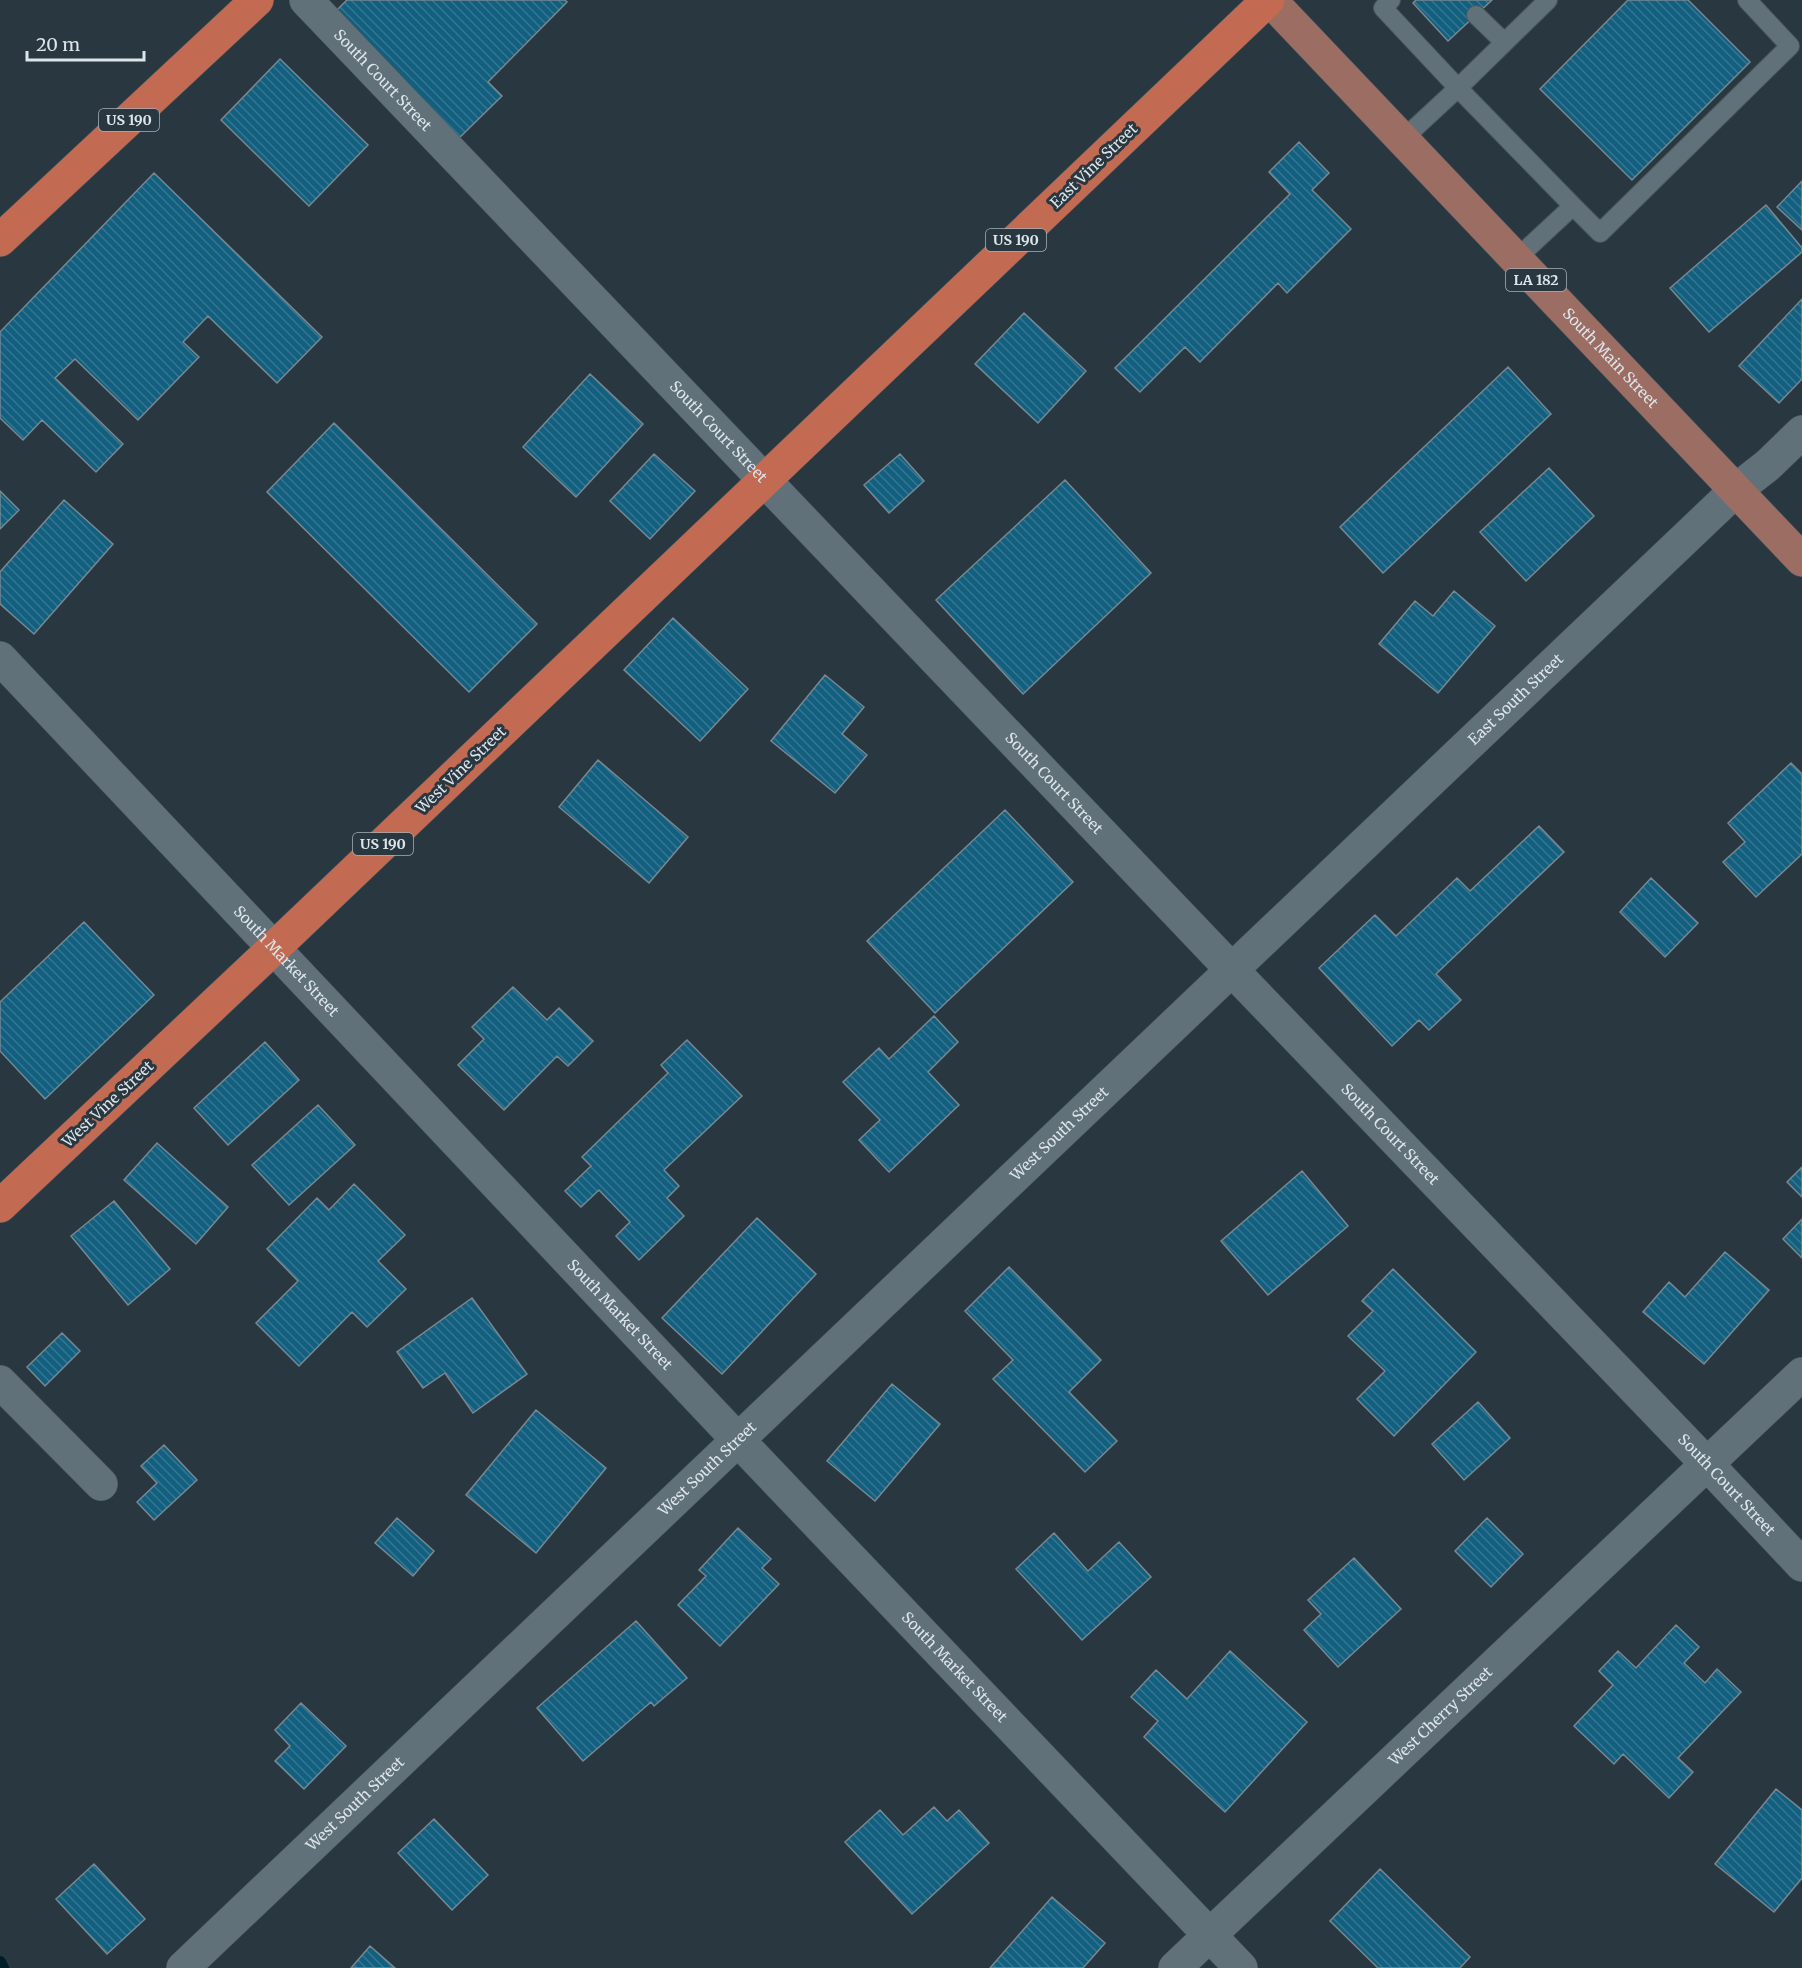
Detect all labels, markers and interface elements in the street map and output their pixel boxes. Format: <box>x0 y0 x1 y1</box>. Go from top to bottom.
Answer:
scale bar <box>27 24 144 62</box>
street label: South Court Street <box>330 25 436 135</box>
text: 20 m <box>36 33 80 56</box>
road number: US 190 <box>99 109 159 131</box>
street label: East Vine Street <box>1046 119 1141 212</box>
road number: US 190 <box>986 229 1046 251</box>
road number: LA 182 <box>1506 269 1566 291</box>
street label: South Main Street <box>1559 304 1663 412</box>
street label: South Court Street <box>666 377 772 486</box>
street label: East South Street <box>1464 649 1567 749</box>
street label: West Vine Street <box>411 722 510 818</box>
street label: South Court Street <box>1001 728 1107 838</box>
road number: US 190 <box>353 833 413 855</box>
street label: South Market Street <box>230 902 343 1020</box>
street label: West Vine Street <box>57 1056 157 1151</box>
street label: South Court Street <box>1337 1079 1443 1189</box>
street label: West South Street <box>1005 1082 1112 1185</box>
street label: South Market Street <box>563 1255 677 1374</box>
street label: West South Street <box>653 1417 760 1520</box>
street label: South Court Street <box>1674 1430 1780 1540</box>
street label: South Market Street <box>898 1608 1012 1726</box>
street label: West Cherry Street <box>1384 1662 1496 1770</box>
street label: West South Street <box>301 1752 408 1855</box>

